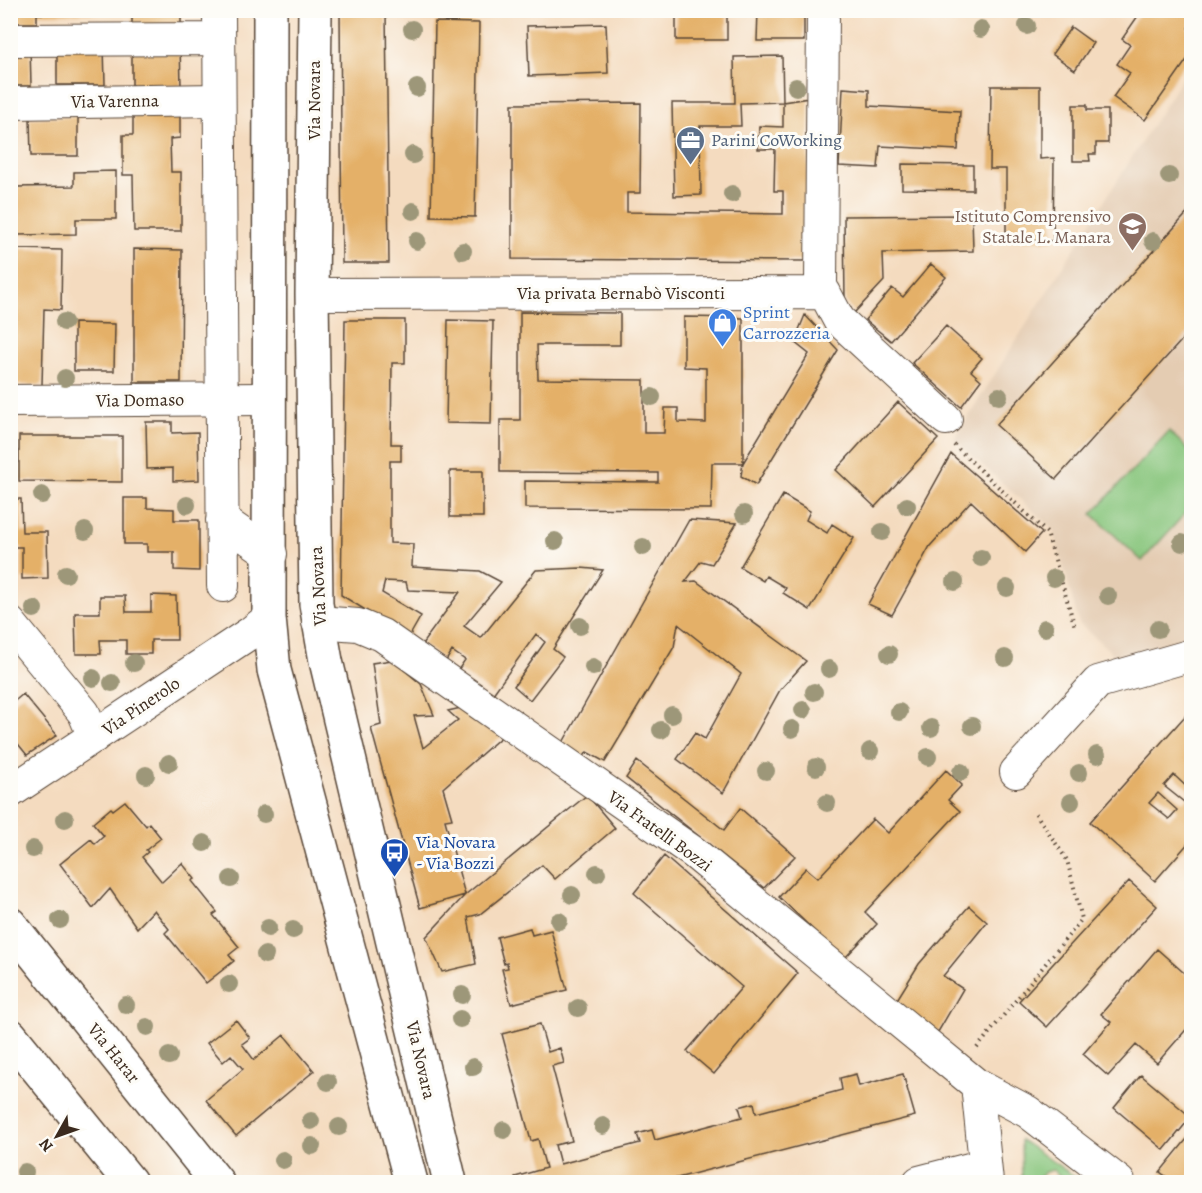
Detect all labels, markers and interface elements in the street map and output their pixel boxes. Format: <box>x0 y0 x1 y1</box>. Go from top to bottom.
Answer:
street label: Via Novara <box>302 60 326 141</box>
street label: Via Varenna <box>70 88 160 114</box>
office icon: Parini CoWorking <box>674 124 706 166</box>
place label: Parini CoWorking <box>711 128 842 152</box>
place label: Istituto Comprensivo Statale L. Manara <box>954 204 1112 249</box>
school or university icon: Istituto Comprensivo Statale L. Manara <box>1116 210 1148 252</box>
street label: Via privata Bernabò Visconti <box>516 281 725 305</box>
place label: Sprint Carrozzeria <box>743 300 831 345</box>
shop icon: Sprint Carrozzeria <box>706 306 738 348</box>
street label: Via Domaso <box>95 387 184 413</box>
street label: Via Novara <box>304 545 332 627</box>
street label: Via Pinerolo <box>97 671 185 741</box>
street label: Via Fratelli Bozzi <box>602 784 717 877</box>
place label: Via Novara - Via Bozzi <box>415 830 496 875</box>
bus stop icon: Via Novara - Via Bozzi <box>379 836 411 878</box>
street label: Via Harar <box>82 1017 146 1088</box>
street label: Via Novara <box>400 1017 442 1102</box>
north arrow <box>27 1106 87 1166</box>
text: N <box>34 1133 58 1157</box>

